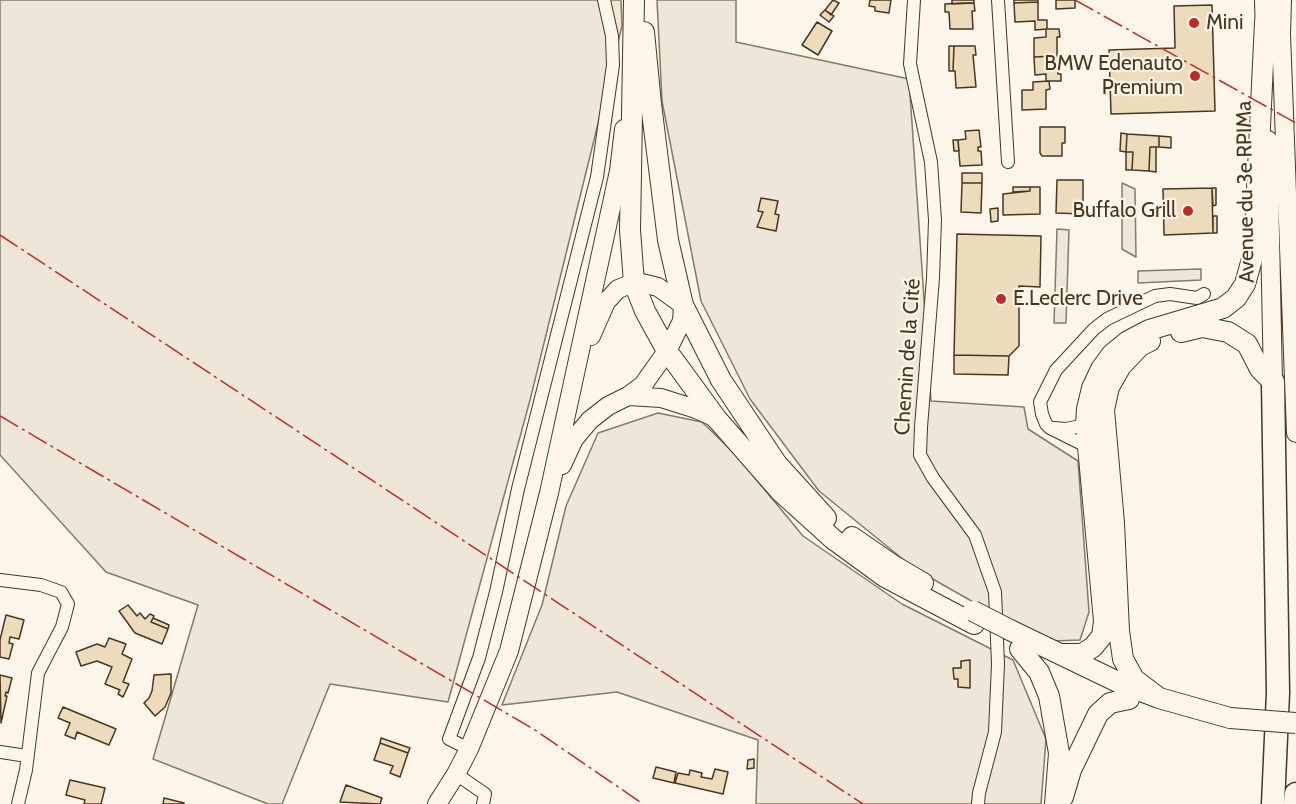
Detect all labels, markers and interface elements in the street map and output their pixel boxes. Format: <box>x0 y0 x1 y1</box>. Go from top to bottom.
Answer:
place label: Mini <box>1206 10 1243 36</box>
marker: Mini <box>1187 16 1201 30</box>
place label: BMW Edenauto Premium <box>1044 51 1183 101</box>
marker: BMW Edenauto Premium <box>1188 69 1202 83</box>
street label: Avenue du 3e RPIMa <box>1232 101 1260 283</box>
place label: Buffalo Grill <box>1073 198 1176 224</box>
marker: Buffalo Grill <box>1181 204 1195 218</box>
street label: Chemin de la Cité <box>890 278 926 436</box>
place label: E.Leclerc Drive <box>1013 286 1143 312</box>
marker: E.Leclerc Drive <box>994 292 1008 306</box>

